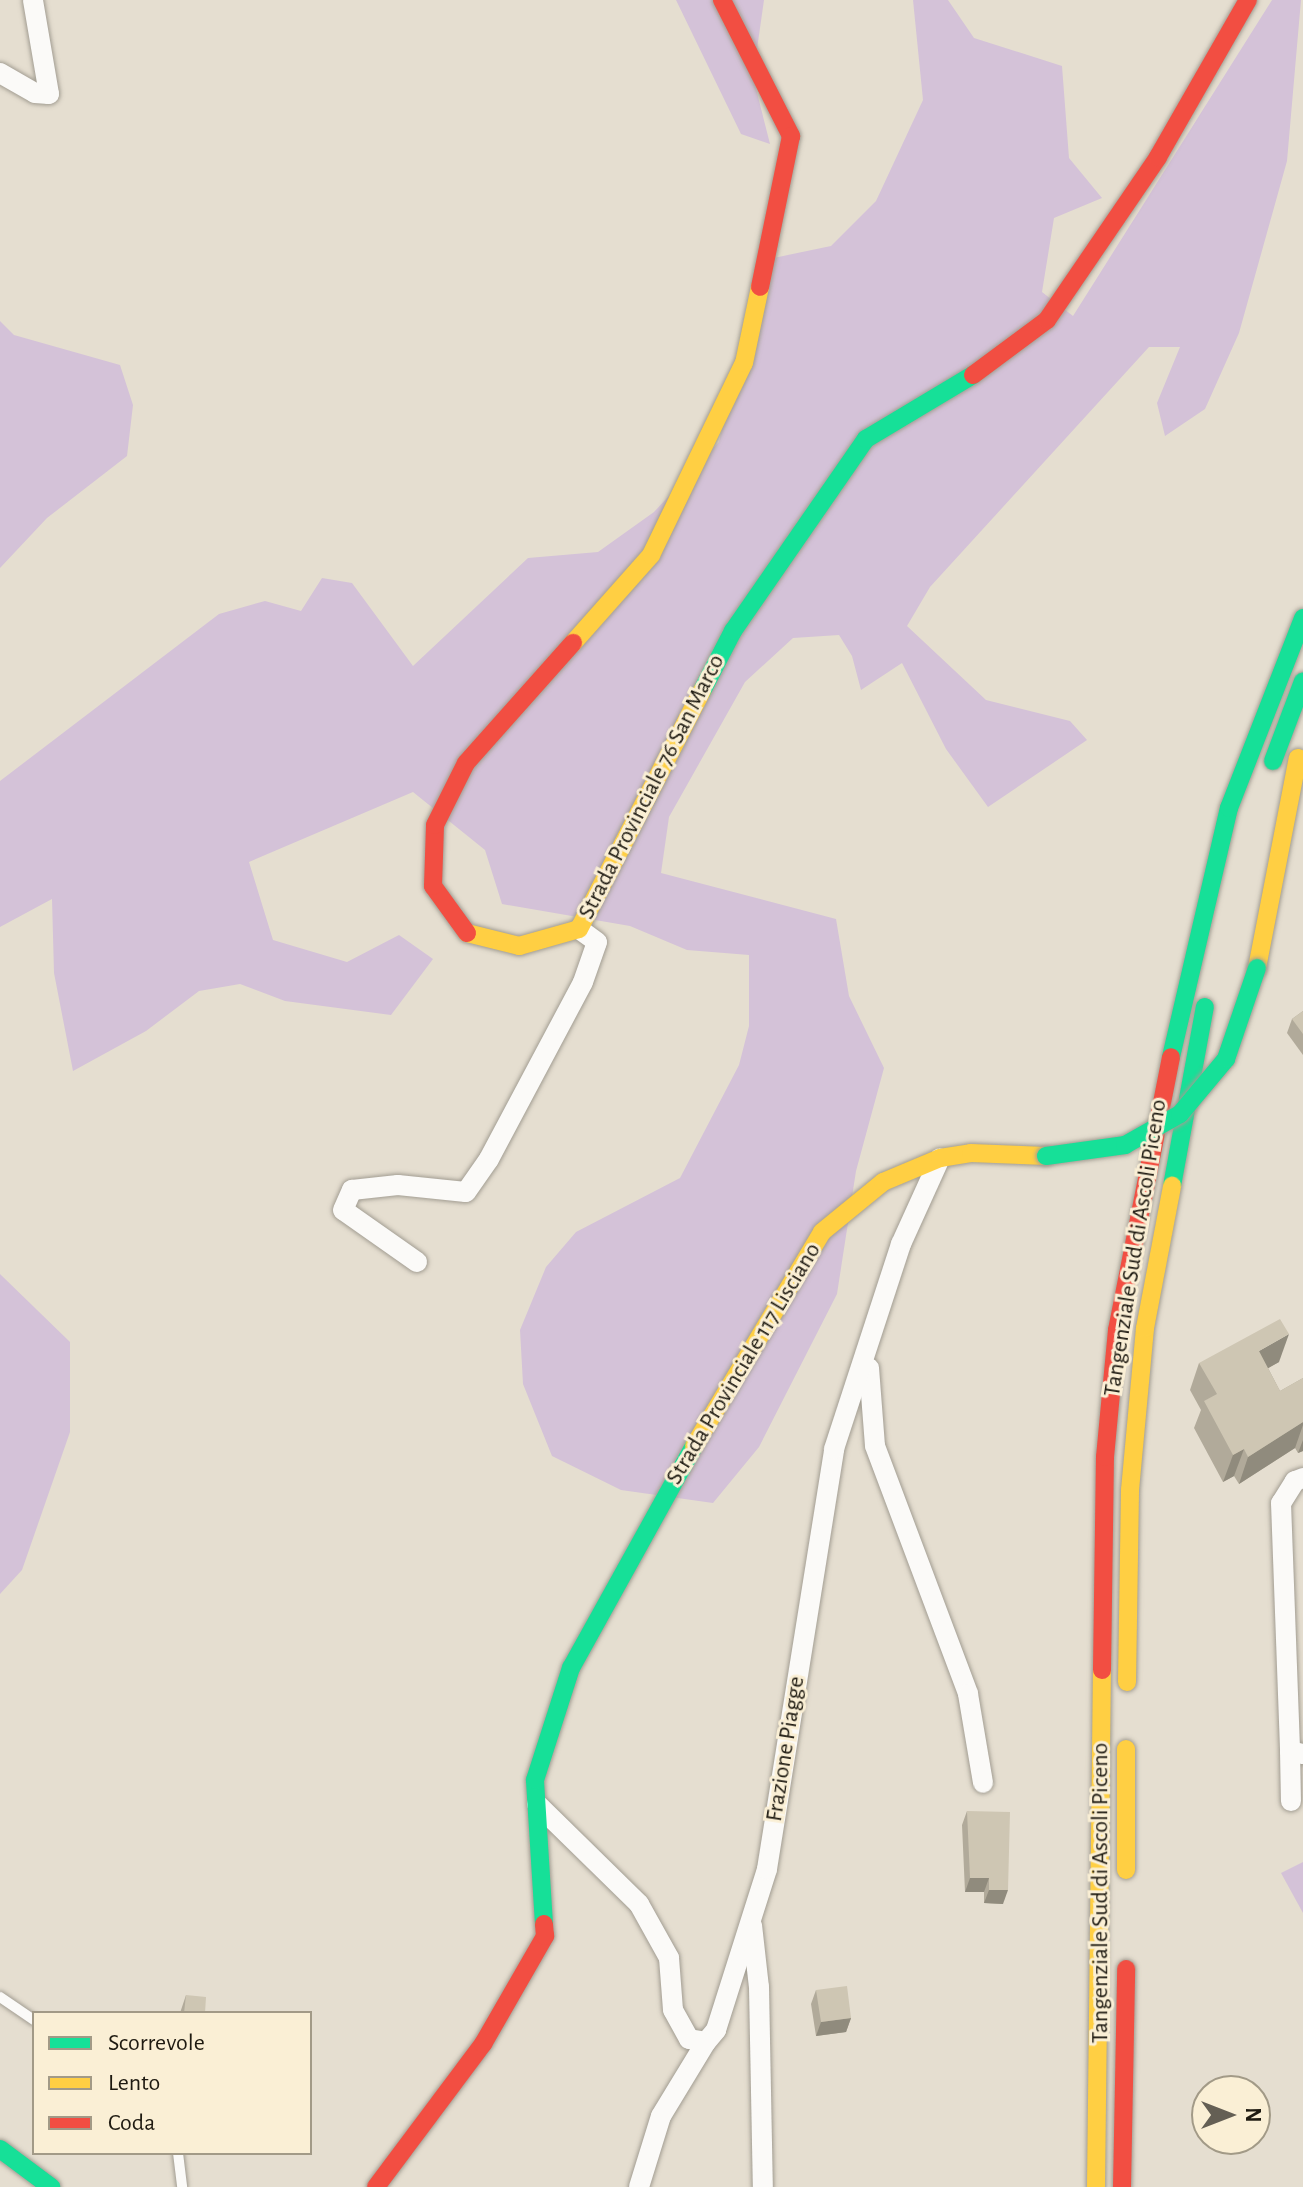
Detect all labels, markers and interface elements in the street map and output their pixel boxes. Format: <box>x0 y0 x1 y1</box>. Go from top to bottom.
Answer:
street label: Strada Provinciale 76 San Marco <box>573 650 731 924</box>
street label: Tangenziale Sud di Ascoli Piceno <box>1098 1097 1174 1399</box>
street label: Strada Provinciale 117 Lisciano <box>660 1238 828 1490</box>
street label: Frazione Piagge <box>760 1674 812 1824</box>
street label: Tangenziale Sud di Ascoli Piceno <box>1087 1743 1115 2043</box>
legend <box>32 2011 312 2155</box>
text: Scorrevole <box>108 2031 205 2055</box>
text: Lento <box>108 2071 160 2095</box>
north arrow <box>1191 2075 1271 2155</box>
text: N <box>1242 2107 1264 2123</box>
text: Coda <box>108 2111 155 2135</box>

